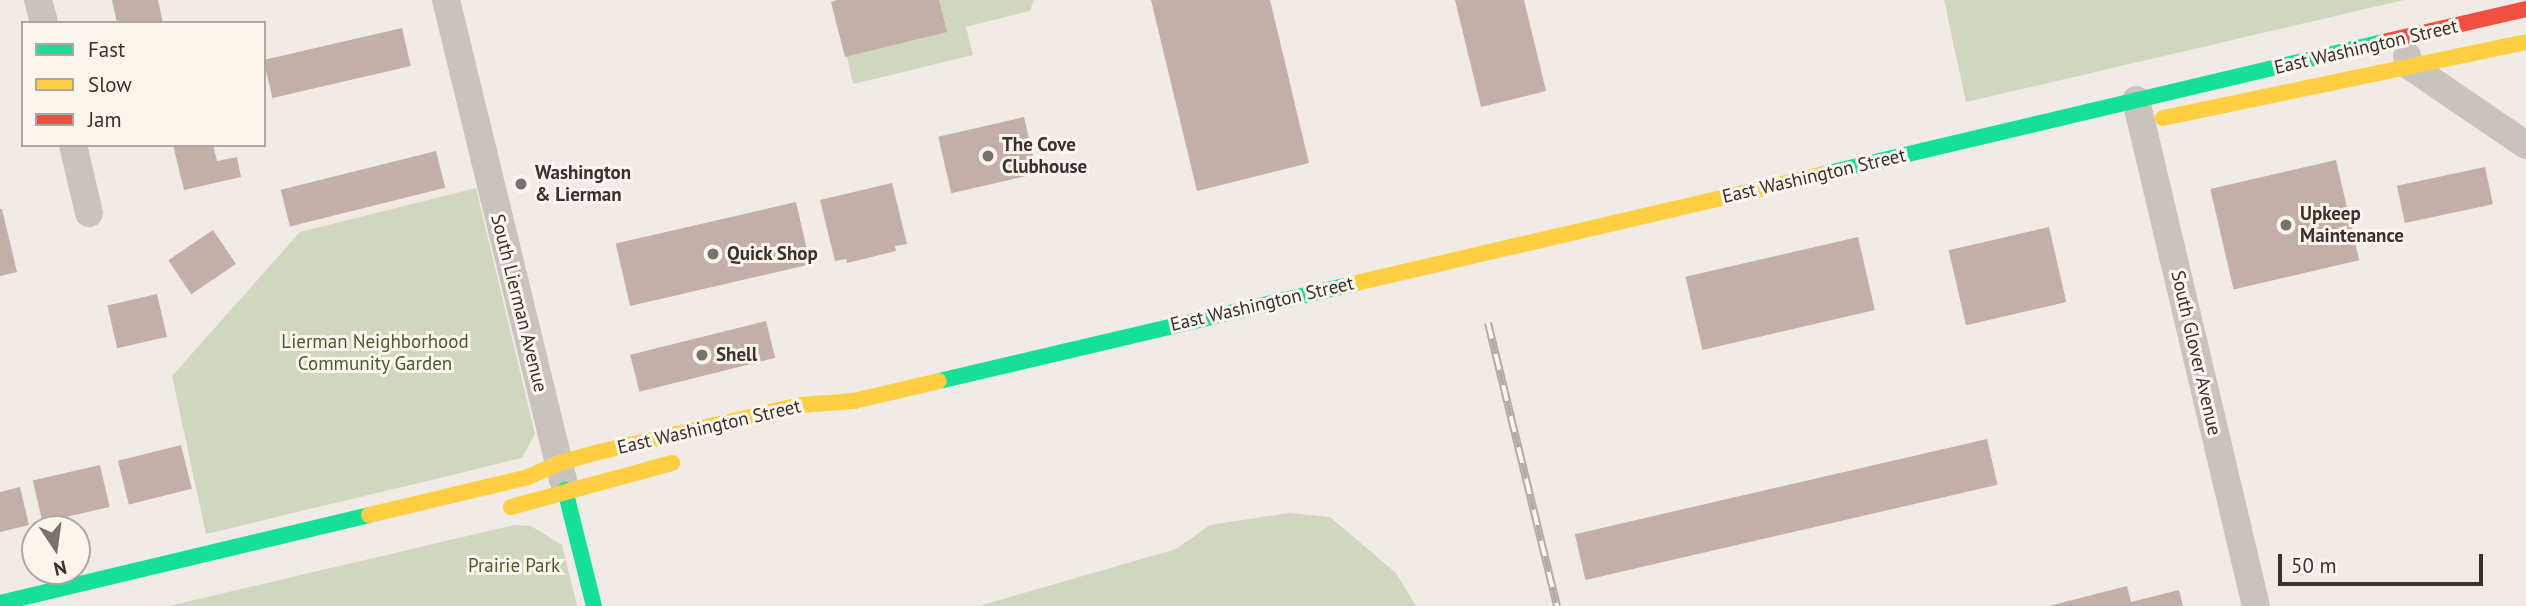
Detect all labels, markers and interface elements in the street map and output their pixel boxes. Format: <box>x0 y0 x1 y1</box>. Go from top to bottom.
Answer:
street label: East Washington Street <box>2272 15 2460 79</box>
legend <box>21 21 266 147</box>
text: Fast <box>88 36 125 63</box>
text: Slow <box>88 71 132 98</box>
text: Jam <box>88 106 122 133</box>
place label: The Cove Clubhouse <box>1002 134 1087 178</box>
street label: East Washington Street <box>1720 144 1908 208</box>
marker: The Cove Clubhouse <box>980 148 996 164</box>
place label: Washington & Lierman <box>535 162 631 206</box>
marker: Washington & Lierman <box>513 176 529 192</box>
place label: Upkeep Maintenance <box>2300 203 2404 247</box>
street label: South Lierman Avenue <box>486 211 552 395</box>
marker: Upkeep Maintenance <box>2278 217 2294 233</box>
place label: Quick Shop <box>727 243 818 265</box>
marker: Quick Shop <box>705 246 721 262</box>
street label: South Glover Avenue <box>2166 268 2226 438</box>
street label: East Washington Street <box>1168 272 1356 336</box>
park label: Lierman Neighborhood Community Garden <box>281 331 469 375</box>
place label: Shell <box>716 344 757 366</box>
marker: Shell <box>694 347 710 363</box>
street label: East Washington Street <box>615 395 803 459</box>
north arrow <box>21 515 91 585</box>
scale bar <box>2281 540 2486 584</box>
text: 50 m <box>2291 552 2337 579</box>
text: N <box>52 555 69 582</box>
park label: Prairie Park <box>468 555 560 577</box>

